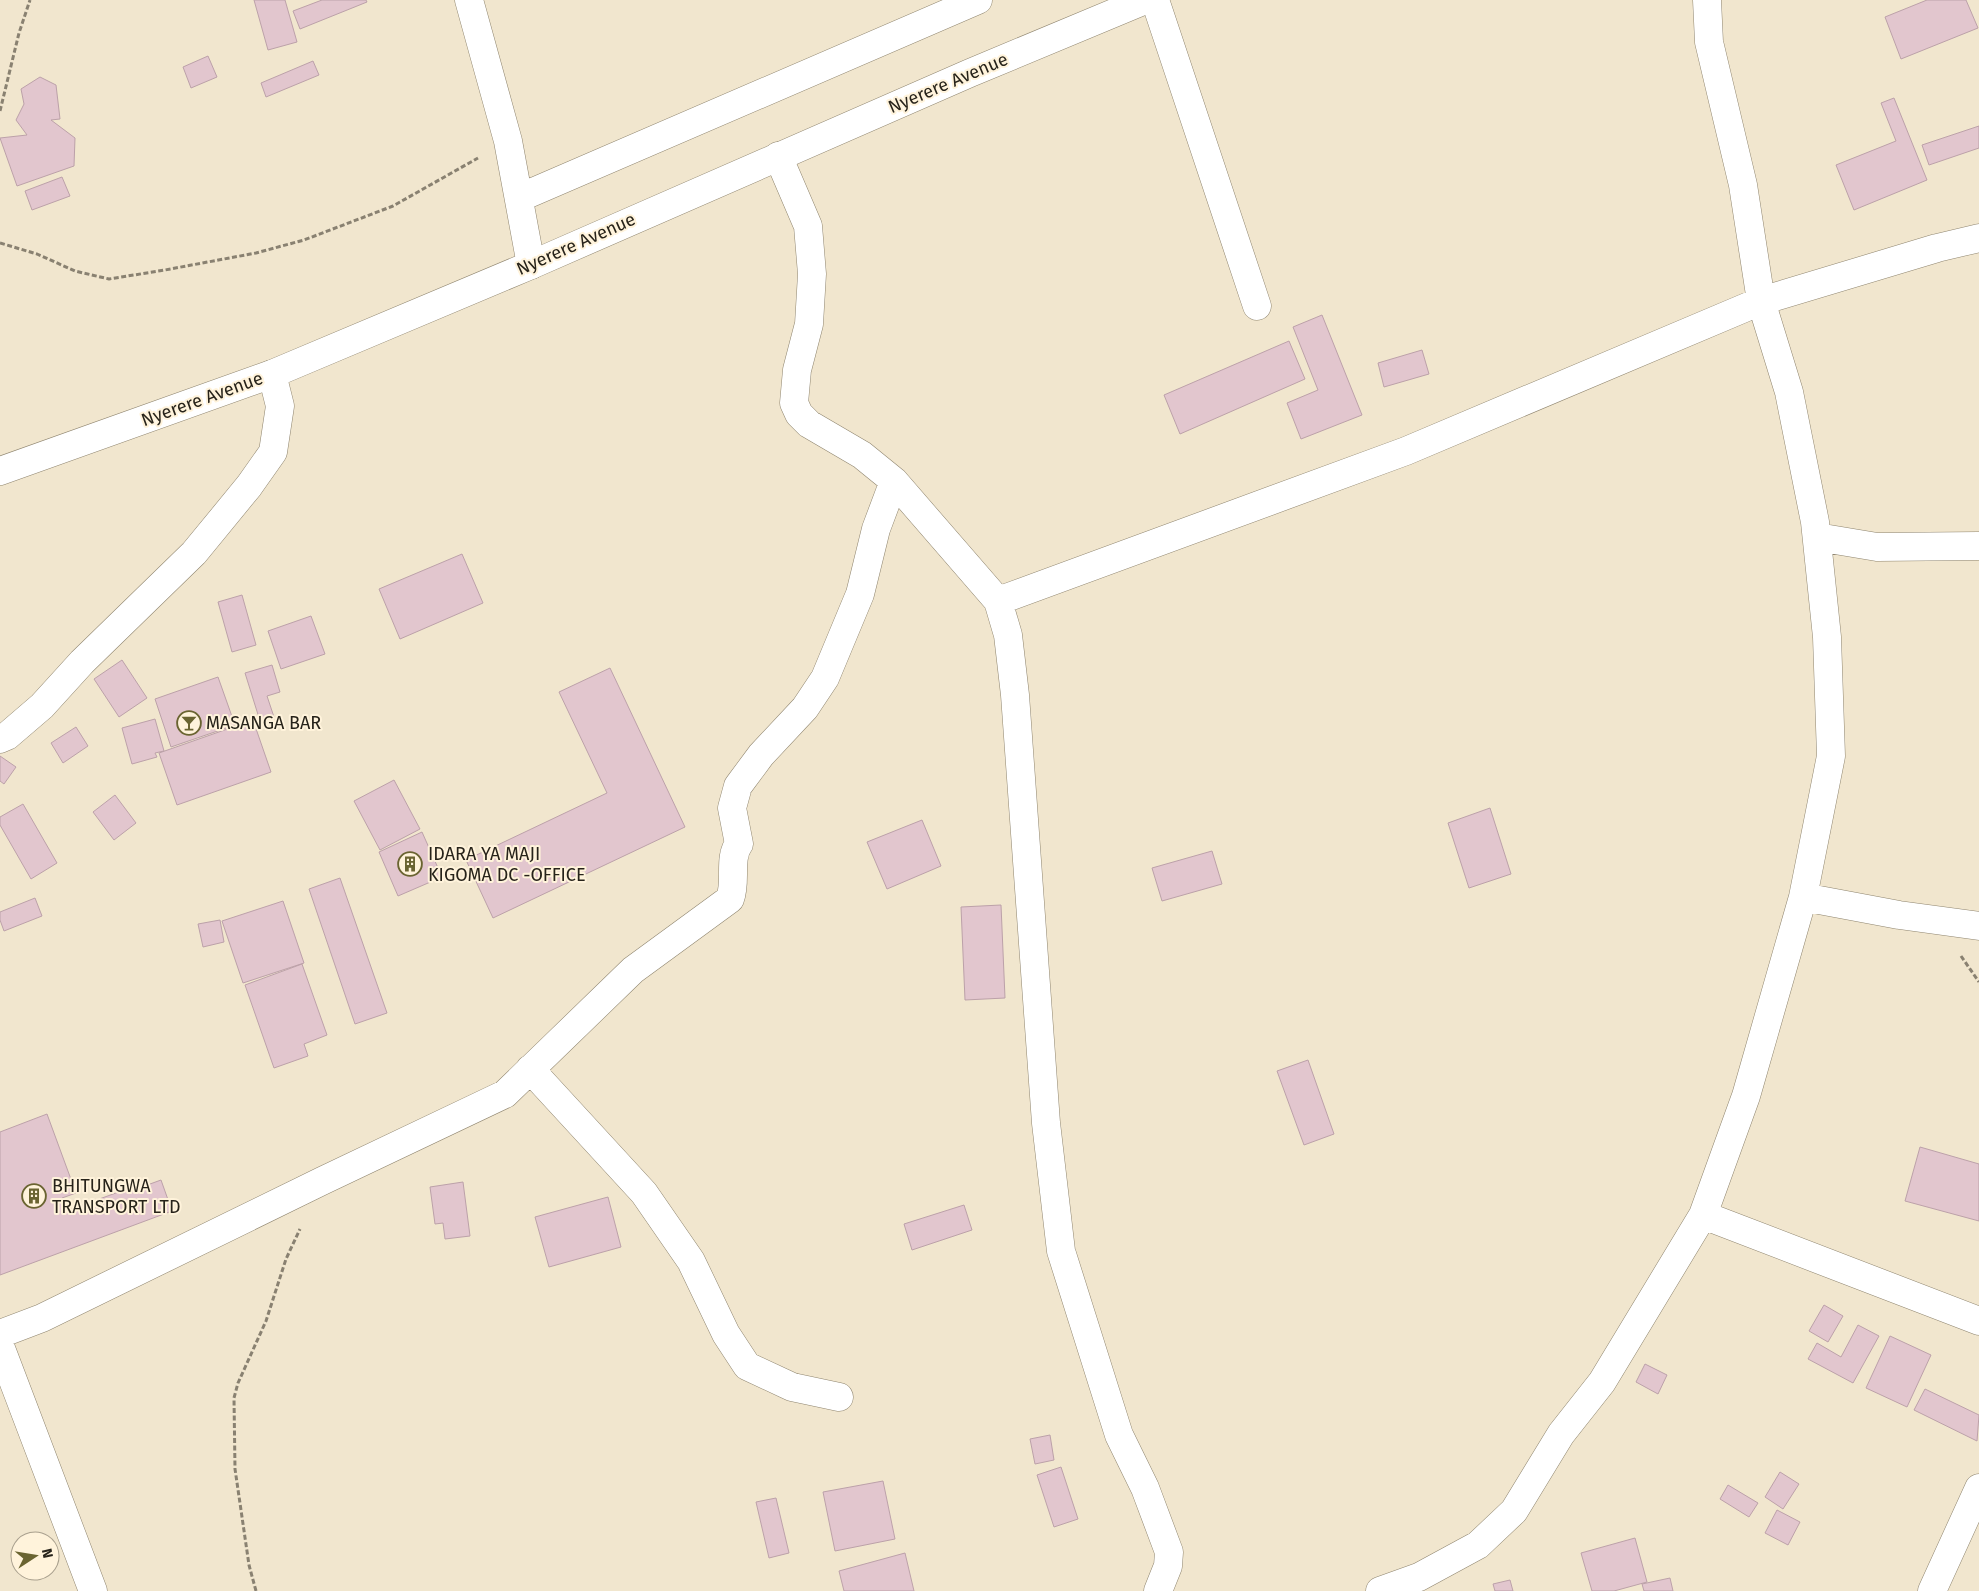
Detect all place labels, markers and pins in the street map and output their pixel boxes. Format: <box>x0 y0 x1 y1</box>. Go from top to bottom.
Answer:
bar icon: MASANGA BAR <box>176 710 202 736</box>
place label: MASANGA BAR <box>206 712 321 734</box>
place label: IDARA YA MAJI KIGOMA DC -OFFICE <box>428 843 586 886</box>
building icon: IDARA YA MAJI KIGOMA DC -OFFICE <box>397 851 423 877</box>
place label: BHITUNGWA TRANSPORT LTD <box>52 1175 181 1218</box>
building icon: BHITUNGWA TRANSPORT LTD <box>21 1183 47 1209</box>

